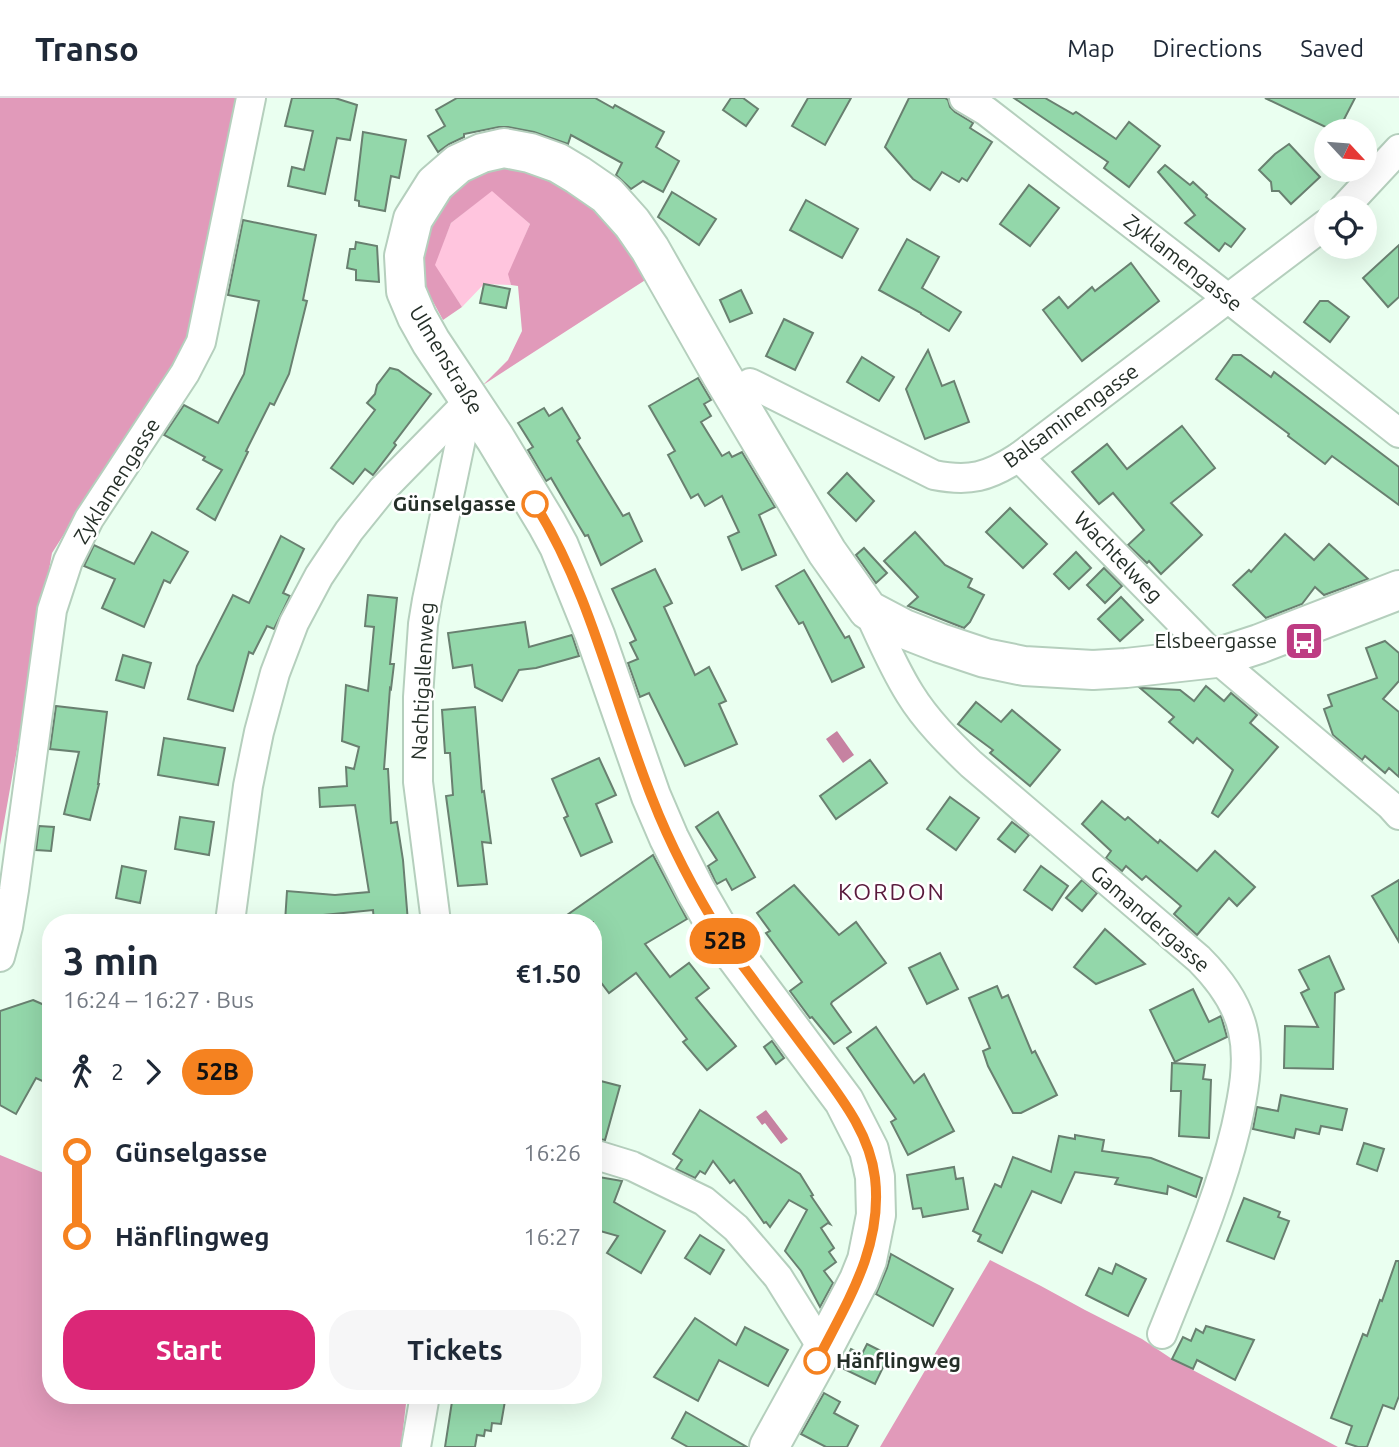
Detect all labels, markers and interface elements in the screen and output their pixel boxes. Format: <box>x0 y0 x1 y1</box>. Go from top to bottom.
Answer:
text: Transo <box>35 30 139 67</box>
text: Map <box>1067 35 1114 62</box>
text: Directions <box>1152 35 1262 62</box>
text: Saved <box>1300 35 1364 62</box>
north arrow <box>1314 119 1377 182</box>
map controls <box>1314 119 1377 259</box>
button: locate <box>1314 196 1377 259</box>
street label: Zyklamengasse <box>1120 209 1247 316</box>
street label: Ulmenstraße <box>405 301 489 418</box>
street label: Balsaminengasse <box>998 358 1143 472</box>
street label: Zyklamengasse <box>68 413 164 548</box>
place label: Günselgasse <box>393 491 516 515</box>
marker: Günselgasse <box>522 491 548 517</box>
street label: Wachtelweg <box>1070 506 1168 607</box>
street label: Nachtigallenweg <box>406 601 438 761</box>
bus stop icon: Elsbeergasse <box>1283 620 1325 662</box>
place label: Elsbeergasse <box>1155 628 1277 652</box>
street label: Gamandergasse <box>1086 860 1215 977</box>
district label: KORDON <box>838 879 946 904</box>
line badge: 52B <box>685 918 765 964</box>
text: 52B <box>704 927 746 954</box>
text: 3 min <box>63 940 159 982</box>
text: €1.50 <box>516 959 581 988</box>
text: 16:24 – 16:27 · Bus <box>63 987 254 1012</box>
icon: walk <box>63 1053 101 1091</box>
icon: forward <box>134 1053 172 1091</box>
text: 52B <box>196 1058 239 1085</box>
text: 2 <box>111 1059 124 1084</box>
text: Günselgasse <box>115 1138 268 1167</box>
text: 16:26 <box>523 1140 581 1165</box>
text: Hänflingweg <box>115 1222 270 1251</box>
text: 16:27 <box>523 1224 581 1249</box>
button: Start <box>63 1310 315 1390</box>
button: Tickets <box>329 1310 581 1390</box>
marker: Hänflingweg <box>804 1348 830 1374</box>
place label: Hänflingweg <box>836 1348 961 1372</box>

